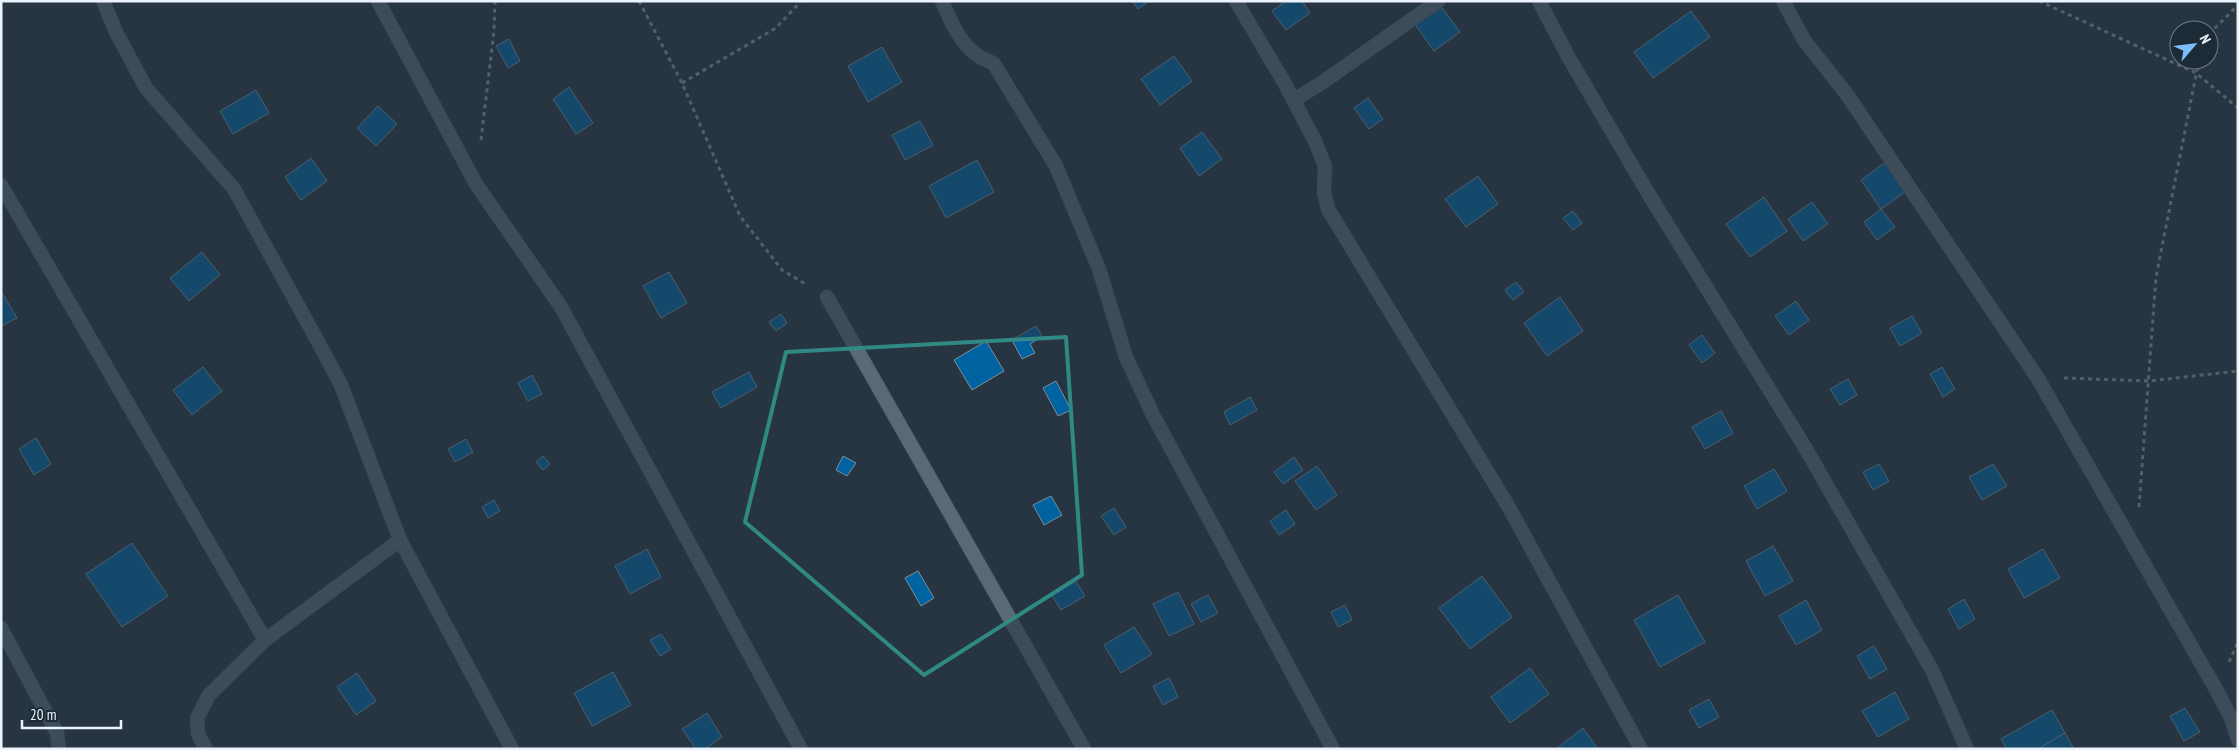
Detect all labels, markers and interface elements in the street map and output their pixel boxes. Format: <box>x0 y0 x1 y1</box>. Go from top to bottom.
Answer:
north arrow <box>2169 20 2219 70</box>
text: N <box>2196 31 2215 46</box>
scale bar <box>22 698 121 730</box>
text: 20 m <box>30 705 56 724</box>

